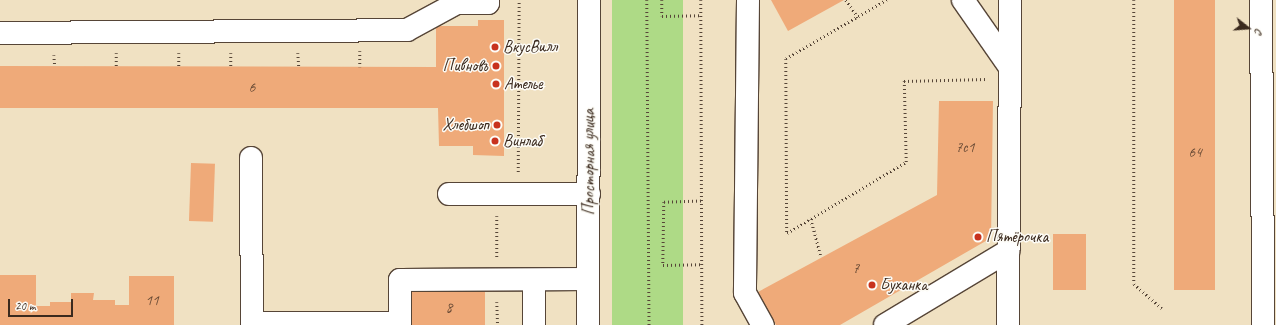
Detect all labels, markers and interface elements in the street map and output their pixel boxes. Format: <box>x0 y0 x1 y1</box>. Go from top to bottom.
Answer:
north arrow <box>1228 8 1268 48</box>
text: С <box>1252 27 1267 36</box>
place label: ВкусВилл <box>503 37 557 57</box>
marker: ВкусВилл <box>490 42 500 52</box>
place label: Пивновъ <box>443 56 488 76</box>
marker: Пивновъ <box>491 61 501 71</box>
place label: Ателье <box>504 74 543 94</box>
house number: 6 <box>249 79 255 97</box>
marker: Ателье <box>491 79 501 89</box>
street label: Просторная улица <box>579 108 599 216</box>
place label: Хлебшоп <box>443 115 489 135</box>
marker: Хлебшоп <box>492 120 502 130</box>
place label: Винлаб <box>503 131 542 151</box>
marker: Винлаб <box>490 136 500 146</box>
house number: 7с1 <box>956 139 974 157</box>
house number: 64 <box>1188 144 1202 162</box>
place label: Пятёрочка <box>986 227 1048 247</box>
marker: Пятёрочка <box>973 232 983 242</box>
house number: 7 <box>853 260 859 278</box>
place label: Буханка <box>880 275 927 295</box>
marker: Буханка <box>867 280 877 290</box>
scale bar <box>10 291 75 317</box>
house number: 11 <box>145 292 159 310</box>
text: 20 m <box>15 298 35 314</box>
house number: 8 <box>446 299 452 317</box>

